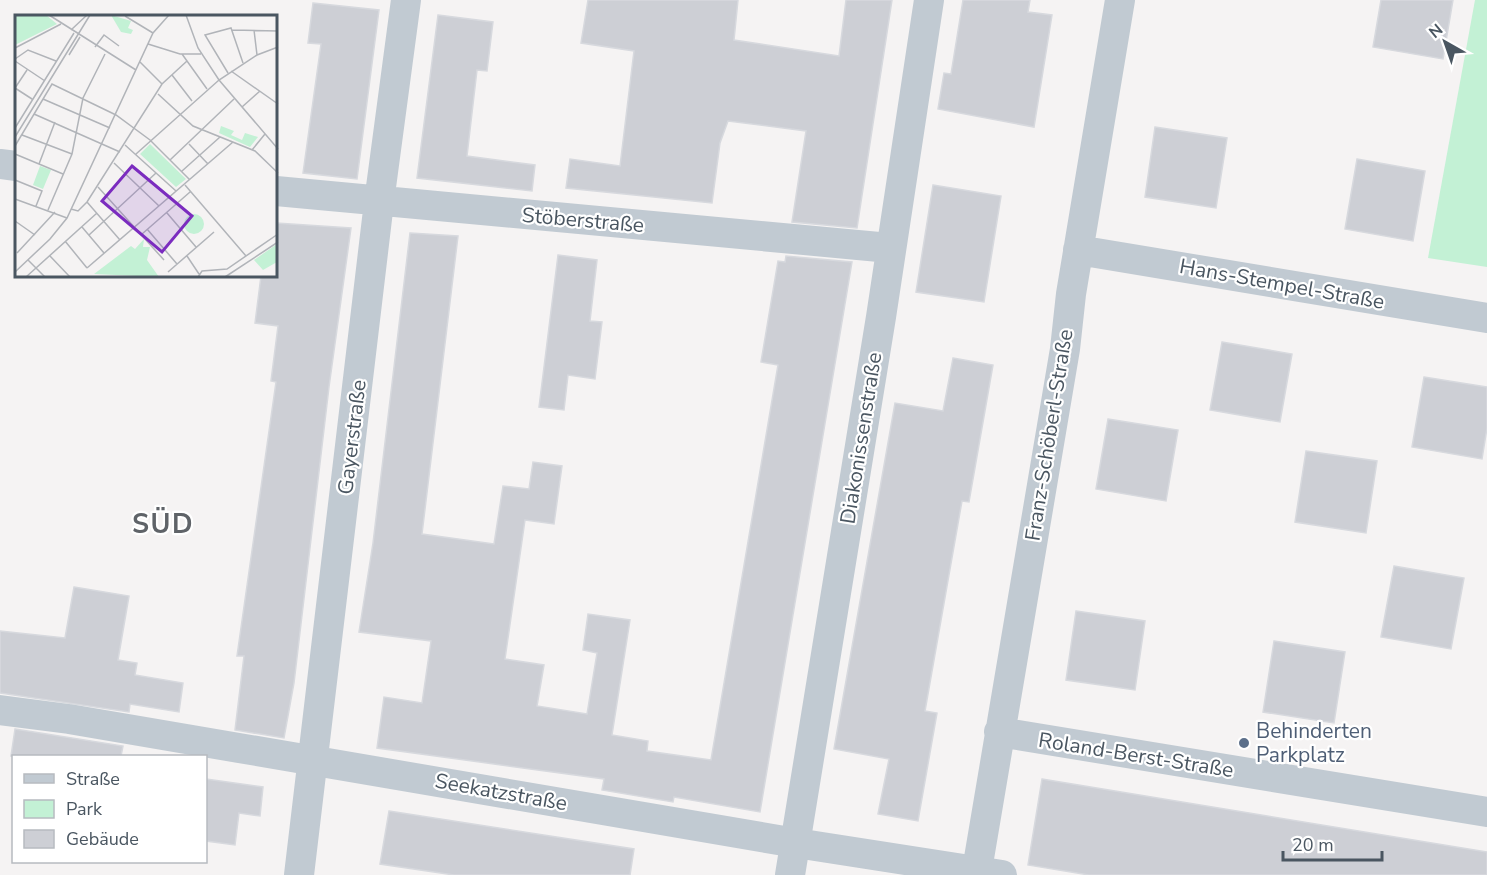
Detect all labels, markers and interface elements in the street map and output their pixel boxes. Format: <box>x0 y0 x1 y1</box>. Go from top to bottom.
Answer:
north arrow <box>1415 12 1475 72</box>
inset map <box>15 15 278 278</box>
text: N <box>1424 19 1448 44</box>
street label: Stöberstraße <box>521 201 645 239</box>
street label: Hans-Stempel-Straße <box>1177 252 1387 316</box>
street label: Franz-Schöberl-Straße <box>1018 327 1080 543</box>
street label: Diakonissenstraße <box>834 350 888 526</box>
street label: Gayerstraße <box>331 378 373 496</box>
district label: SÜD <box>132 506 194 543</box>
place label: Behinderten Parkplatz <box>1256 717 1372 769</box>
street label: Roland-Berst-Straße <box>1036 726 1236 784</box>
marker: Behinderten Parkplatz <box>1237 736 1251 750</box>
legend <box>12 755 207 863</box>
text: Straße <box>66 767 120 791</box>
street label: Seekatzstraße <box>433 767 569 817</box>
text: Park <box>66 797 103 821</box>
scale bar <box>1283 824 1382 862</box>
text: Gebäude <box>66 827 139 851</box>
text: 20 m <box>1292 833 1334 857</box>

